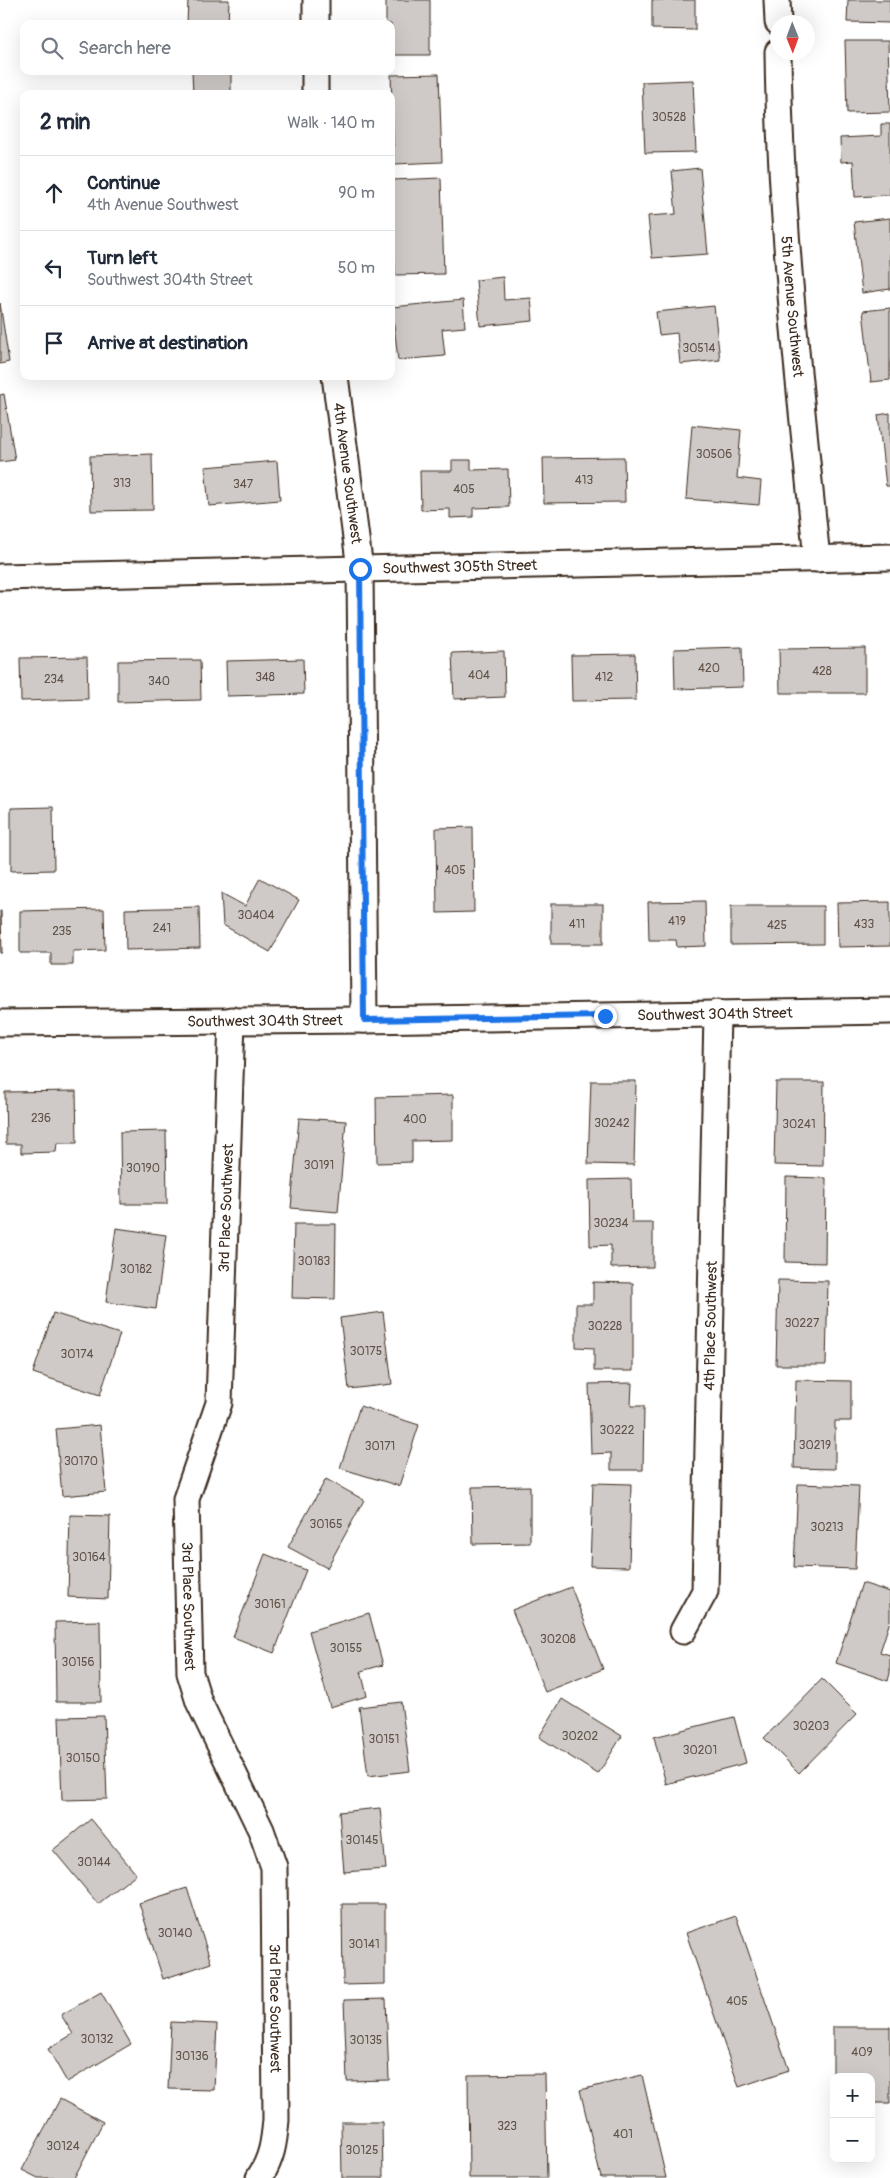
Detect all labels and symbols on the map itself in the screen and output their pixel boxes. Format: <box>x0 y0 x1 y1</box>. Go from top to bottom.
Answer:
north arrow <box>770 15 815 60</box>
house number: 30528 <box>652 110 686 125</box>
street label: 5th Avenue Southwest <box>776 235 808 379</box>
house number: 30514 <box>682 341 716 356</box>
street label: 4th Avenue Southwest <box>329 401 366 546</box>
house number: 30506 <box>696 447 732 462</box>
house number: 413 <box>575 473 593 488</box>
house number: 313 <box>113 476 131 491</box>
house number: 347 <box>233 477 254 492</box>
house number: 405 <box>453 482 475 497</box>
street label: Southwest 305th Street <box>382 556 538 578</box>
route start <box>349 558 372 581</box>
house number: 420 <box>698 661 720 676</box>
house number: 428 <box>812 664 832 679</box>
house number: 404 <box>468 668 490 683</box>
house number: 348 <box>255 670 275 685</box>
house number: 412 <box>595 670 613 685</box>
house number: 234 <box>44 672 64 687</box>
house number: 340 <box>148 674 170 689</box>
house number: 405 <box>444 863 466 878</box>
house number: 30404 <box>237 908 275 923</box>
house number: 419 <box>668 914 686 929</box>
house number: 411 <box>569 917 585 932</box>
house number: 433 <box>854 917 874 932</box>
house number: 425 <box>767 918 787 933</box>
house number: 241 <box>153 921 171 936</box>
house number: 235 <box>52 924 72 939</box>
street label: Southwest 304th Street <box>637 1004 794 1025</box>
route end <box>594 1005 617 1028</box>
street label: Southwest 304th Street <box>187 1011 344 1031</box>
house number: 236 <box>31 1111 51 1126</box>
house number: 400 <box>403 1112 427 1127</box>
house number: 30242 <box>594 1116 630 1131</box>
house number: 30241 <box>782 1117 816 1132</box>
street label: 3rd Place Southwest <box>215 1142 238 1273</box>
house number: 30191 <box>304 1158 334 1173</box>
house number: 30190 <box>126 1161 160 1176</box>
house number: 30234 <box>594 1216 628 1231</box>
house number: 30183 <box>298 1254 330 1269</box>
street label: 4th Place Southwest <box>700 1260 722 1391</box>
house number: 30182 <box>120 1262 152 1277</box>
house number: 30227 <box>785 1316 820 1331</box>
house number: 30228 <box>588 1319 622 1334</box>
house number: 30175 <box>350 1344 382 1359</box>
house number: 30174 <box>61 1347 93 1362</box>
house number: 30222 <box>599 1423 635 1438</box>
house number: 30219 <box>799 1438 831 1453</box>
house number: 30171 <box>365 1439 395 1454</box>
house number: 30170 <box>64 1454 98 1469</box>
house number: 30165 <box>309 1517 343 1532</box>
house number: 30213 <box>811 1520 844 1535</box>
street label: 3rd Place Southwest <box>177 1542 199 1672</box>
house number: 30164 <box>72 1550 106 1565</box>
house number: 30161 <box>254 1597 286 1612</box>
house number: 30208 <box>540 1632 576 1647</box>
house number: 30155 <box>330 1641 362 1656</box>
house number: 30156 <box>61 1655 95 1670</box>
house number: 30203 <box>793 1719 830 1734</box>
house number: 30202 <box>562 1729 599 1744</box>
house number: 30151 <box>369 1732 399 1747</box>
house number: 30201 <box>683 1743 717 1758</box>
house number: 30150 <box>66 1751 100 1766</box>
house number: 30145 <box>345 1833 379 1848</box>
house number: 30144 <box>77 1855 111 1870</box>
house number: 30140 <box>158 1926 192 1941</box>
house number: 30141 <box>348 1937 380 1952</box>
street label: 3rd Place Southwest <box>265 1944 285 2074</box>
house number: 405 <box>726 1994 748 2009</box>
house number: 30132 <box>81 2032 114 2047</box>
house number: 30135 <box>350 2033 382 2048</box>
house number: 409 <box>851 2045 873 2060</box>
house number: 30136 <box>175 2049 209 2064</box>
house number: 323 <box>497 2119 517 2134</box>
house number: 401 <box>613 2127 633 2142</box>
house number: 30124 <box>46 2139 80 2154</box>
house number: 30125 <box>346 2143 378 2158</box>

